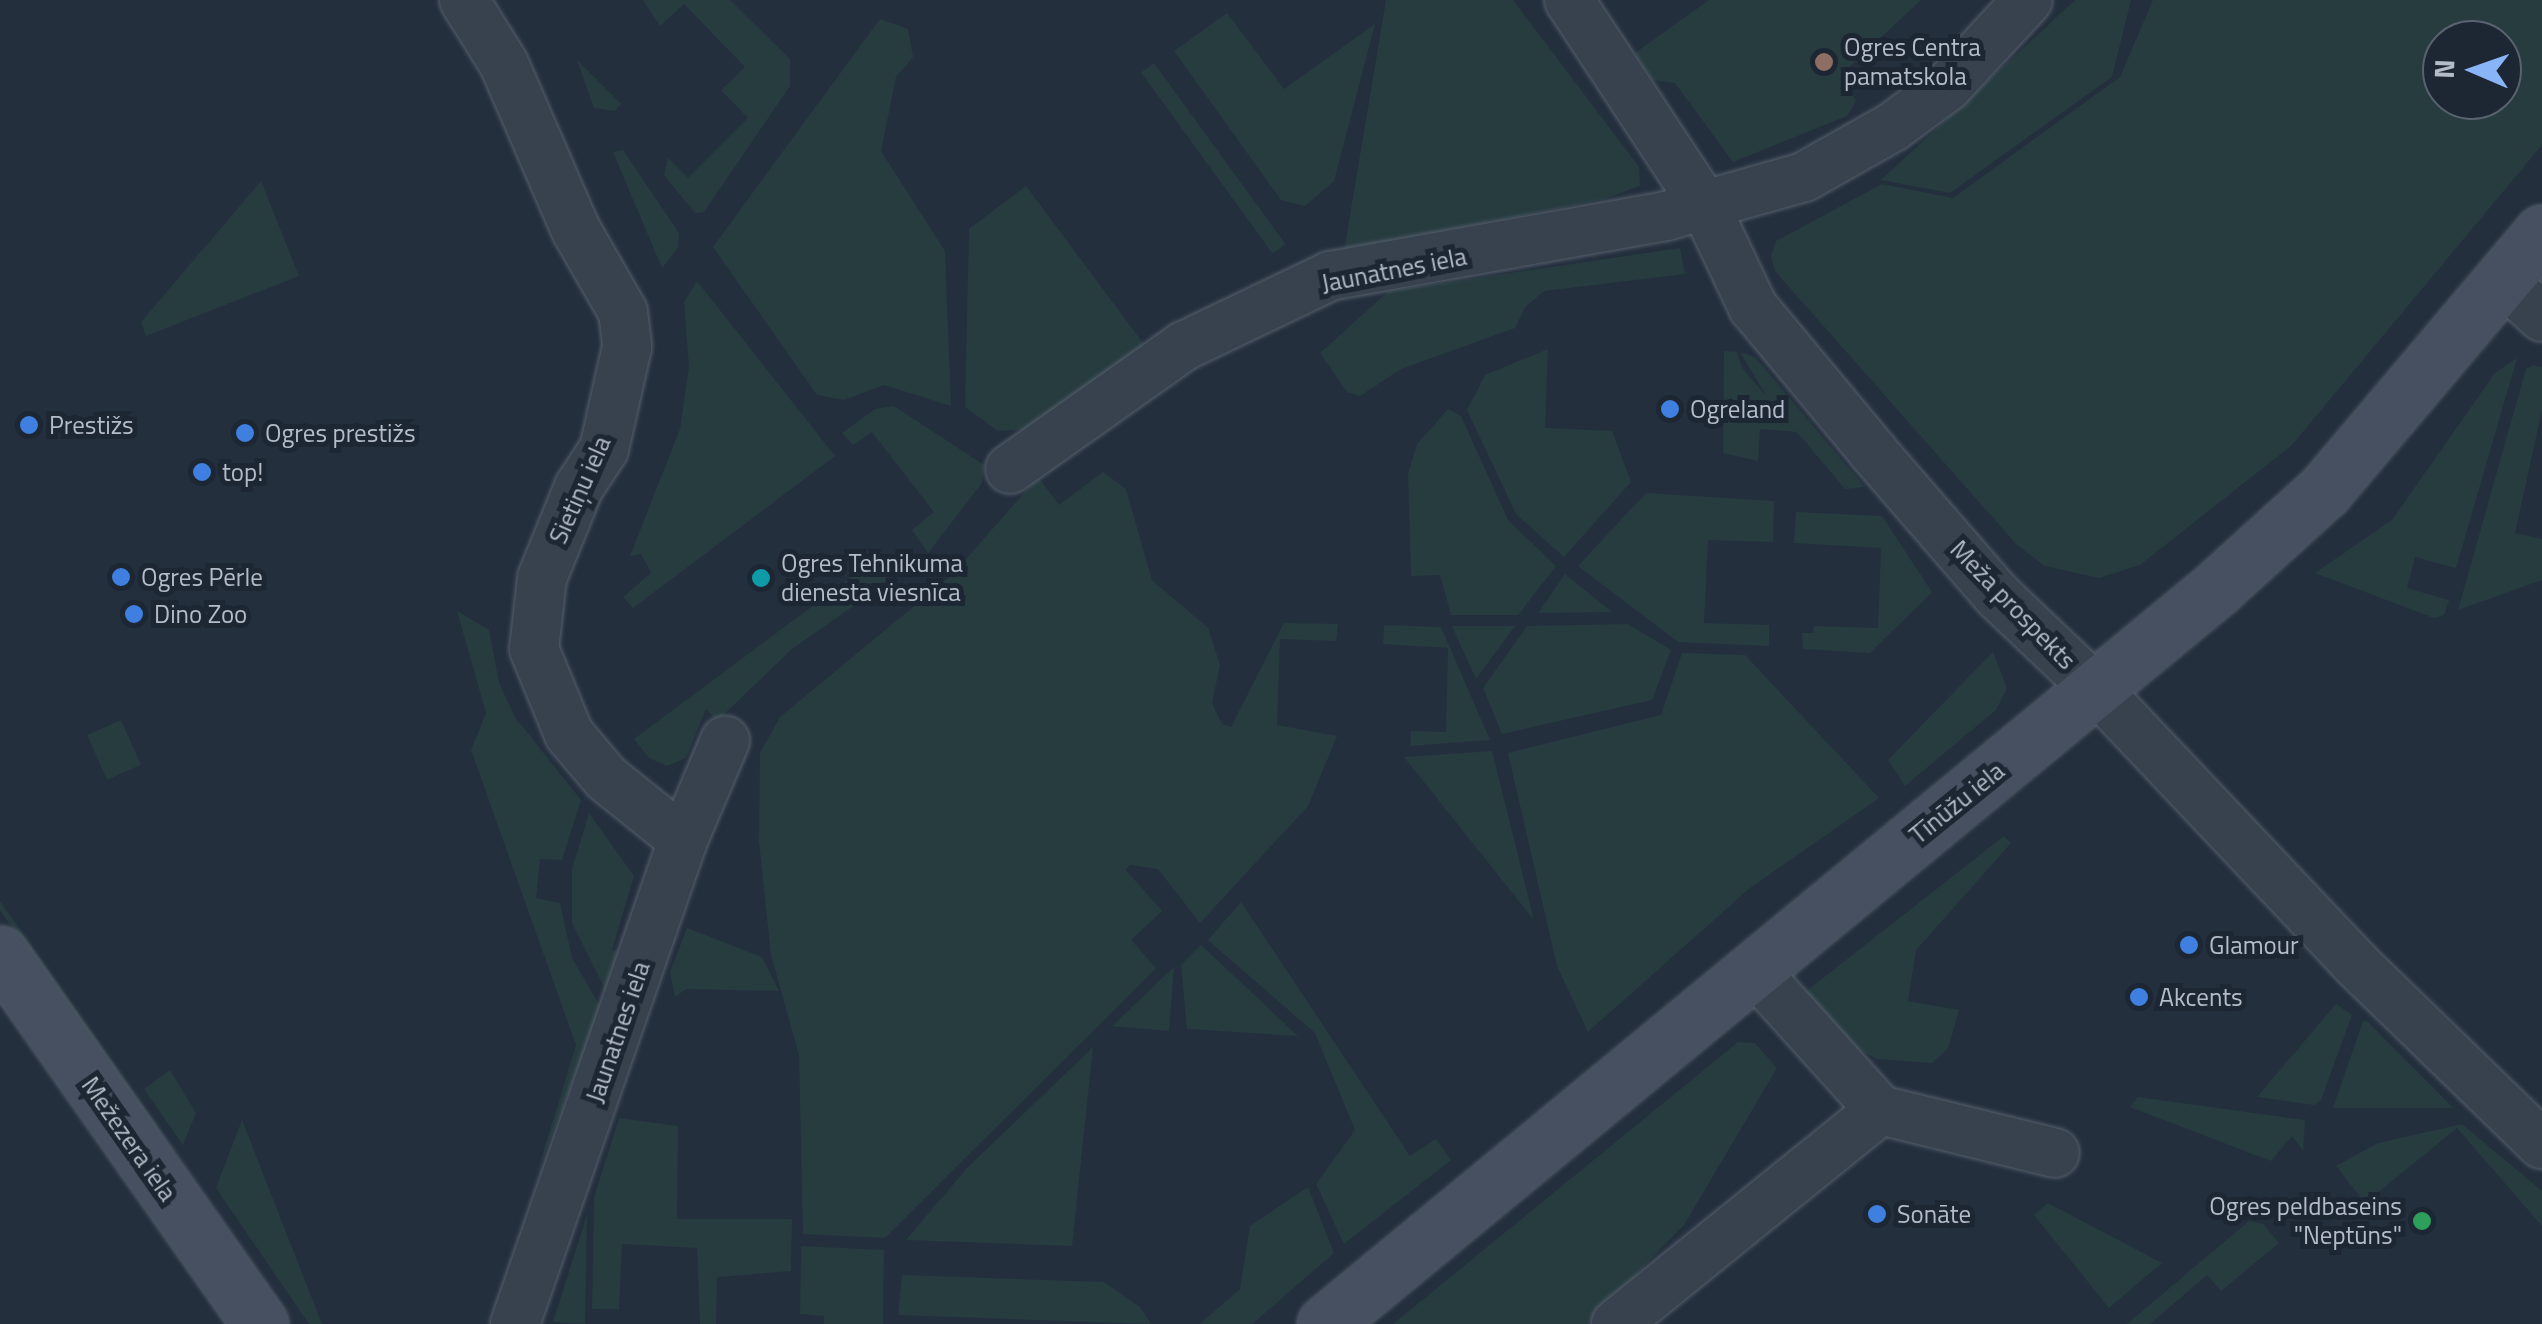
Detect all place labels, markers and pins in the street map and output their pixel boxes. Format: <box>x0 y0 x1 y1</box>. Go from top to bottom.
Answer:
place label: Ogres Centra pamatskola <box>1844 33 1981 92</box>
marker: Ogres Centra pamatskola <box>1813 51 1835 73</box>
place label: Ogreland <box>1690 394 1785 424</box>
marker: Ogreland <box>1659 398 1681 420</box>
place label: Prestižs <box>49 410 134 440</box>
marker: Prestižs <box>18 414 40 436</box>
place label: Ogres prestižs <box>265 418 416 448</box>
marker: Ogres prestižs <box>234 422 256 444</box>
place label: top! <box>222 457 263 487</box>
marker: top! <box>191 461 213 483</box>
place label: Ogres Tehnikuma dienesta viesnīca <box>781 549 963 608</box>
place label: Ogres Pērle <box>141 562 263 592</box>
marker: Ogres Pērle <box>110 566 132 588</box>
marker: Ogres Tehnikuma dienesta viesnīca <box>750 567 772 589</box>
place label: Dino Zoo <box>154 599 247 629</box>
marker: Dino Zoo <box>123 603 145 625</box>
place label: Glamour <box>2209 930 2299 960</box>
marker: Glamour <box>2178 934 2200 956</box>
place label: Akcents <box>2159 982 2243 1012</box>
marker: Akcents <box>2128 986 2150 1008</box>
place label: Ogres peldbaseins "Neptūns" <box>2209 1192 2402 1251</box>
place label: Sonāte <box>1897 1199 1971 1229</box>
marker: Sonāte <box>1866 1203 1888 1225</box>
marker: Ogres peldbaseins "Neptūns" <box>2411 1210 2433 1232</box>

